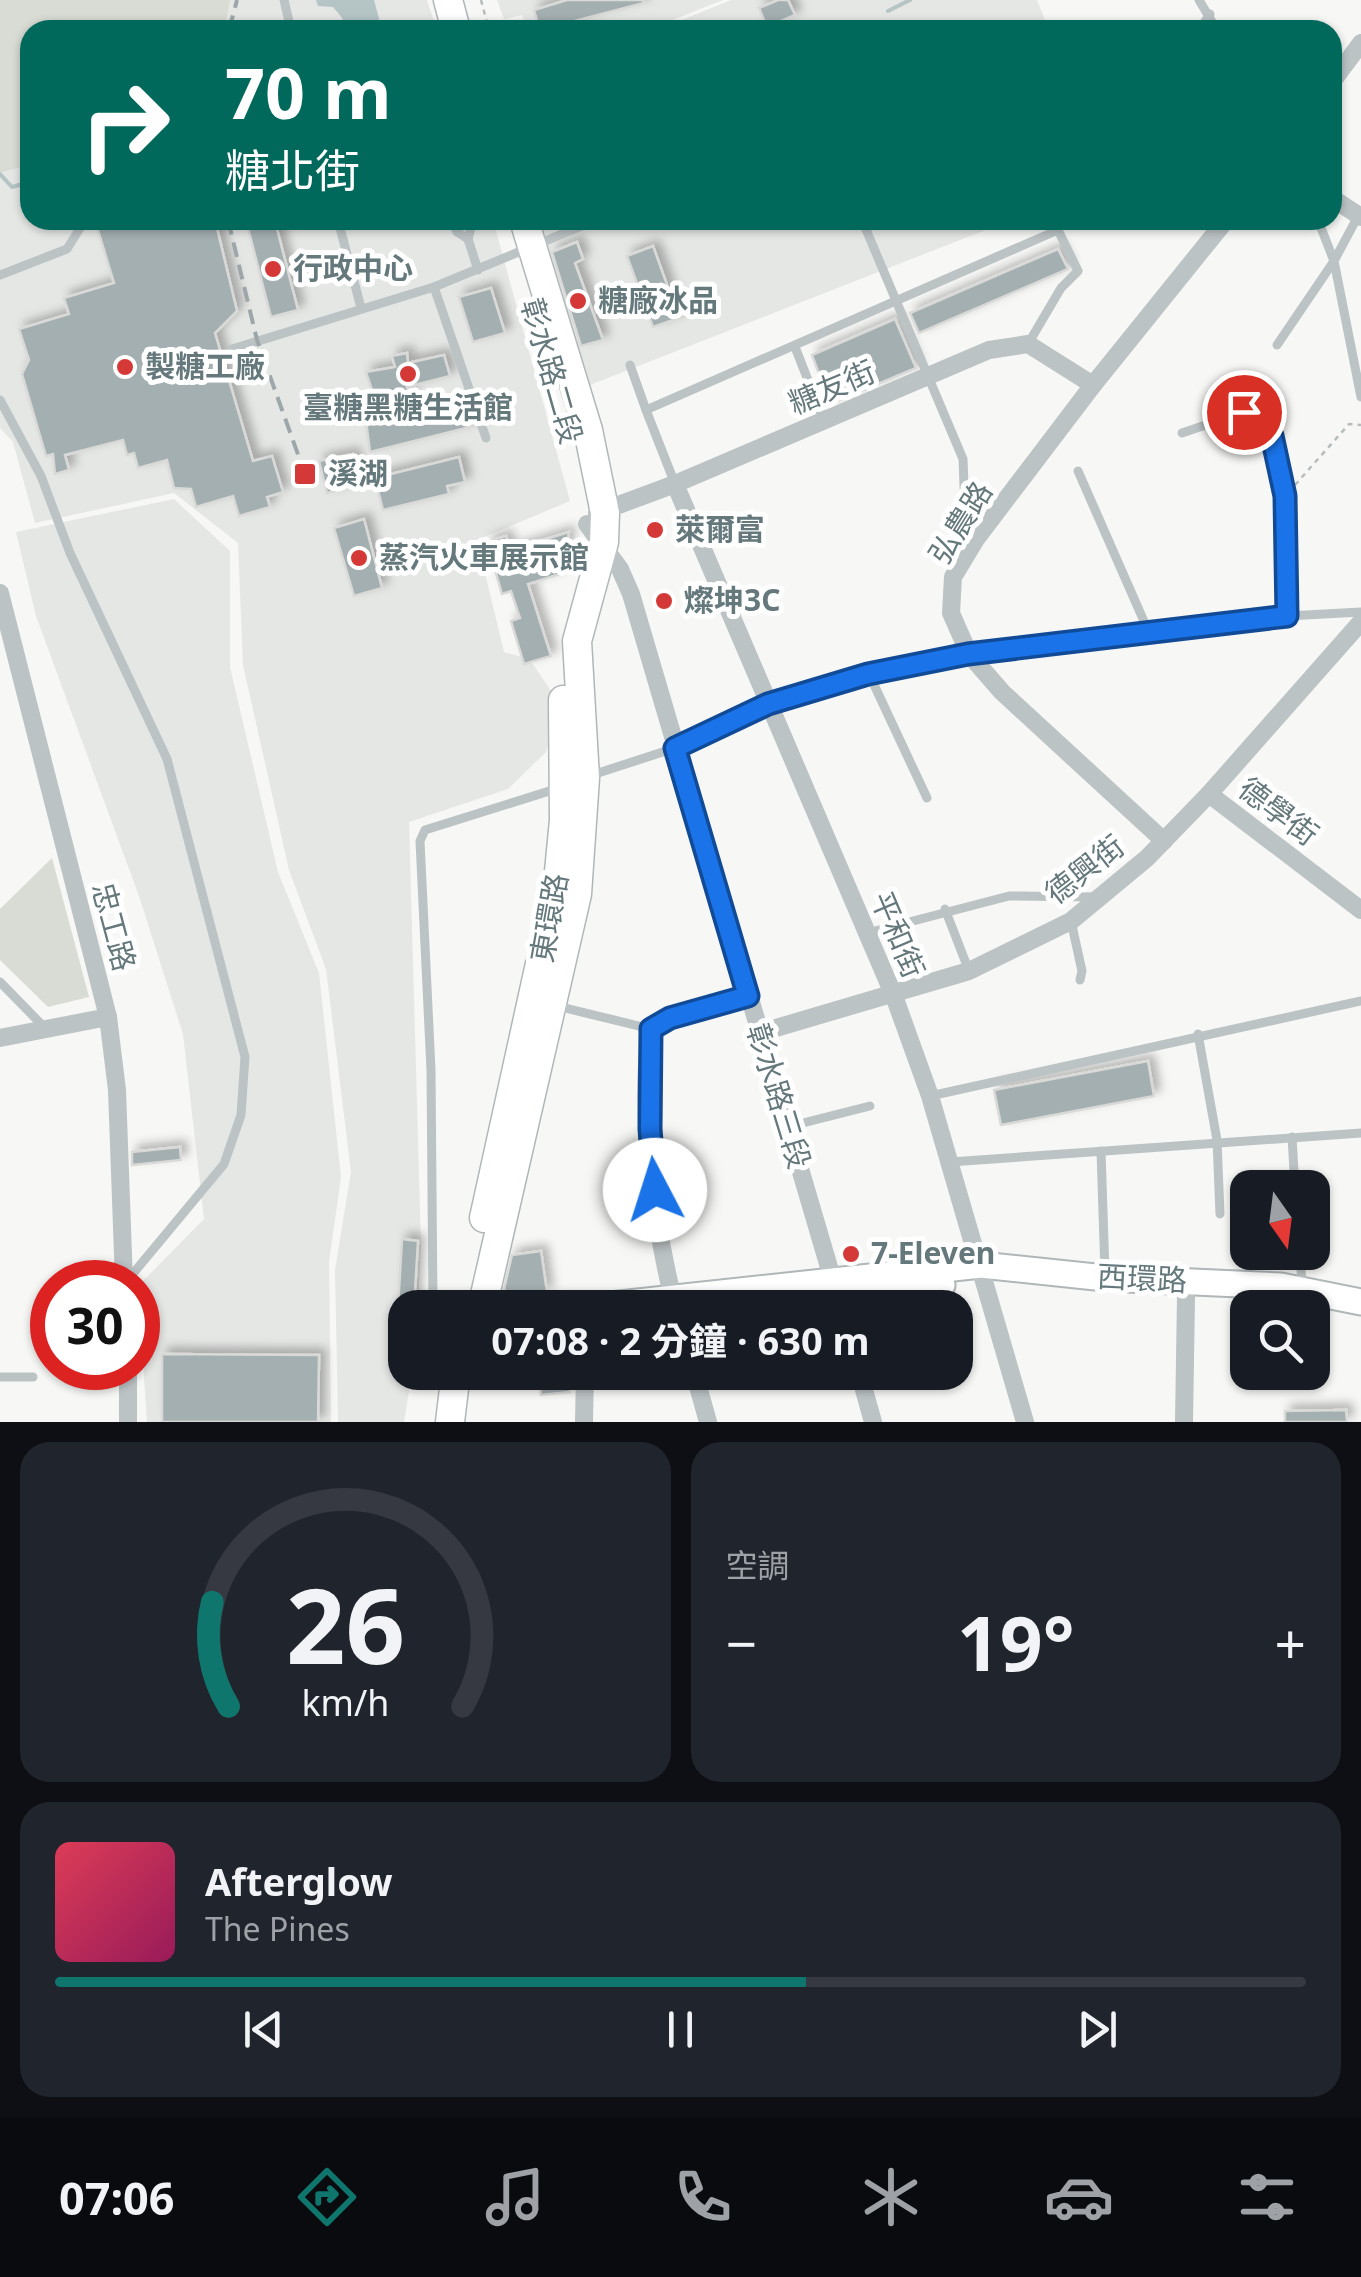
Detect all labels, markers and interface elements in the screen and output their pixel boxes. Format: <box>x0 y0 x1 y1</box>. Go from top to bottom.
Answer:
text: 70 m <box>225 44 392 140</box>
icon: right <box>60 60 190 190</box>
text: 糖北街 <box>225 139 360 200</box>
place label: 行政中心 <box>293 247 413 288</box>
marker: 行政中心 <box>262 258 284 280</box>
place label: 糖廠冰品 <box>598 279 718 320</box>
marker: 糖廠冰品 <box>567 290 589 312</box>
street label: 彰水路二段 <box>512 293 593 448</box>
place label: 製糖工廠 <box>145 345 265 386</box>
street label: 糖友街 <box>782 350 881 423</box>
marker: 製糖工廠 <box>114 356 136 378</box>
marker: 臺糖黑糖生活館 <box>397 363 419 385</box>
pin <box>1202 370 1287 455</box>
icon: arrive <box>1217 385 1272 440</box>
place label: 臺糖黑糖生活館 <box>303 386 513 427</box>
place label: 溪湖 <box>328 452 388 493</box>
marker: 溪湖 <box>292 461 318 487</box>
street label: 弘農路 <box>918 473 1001 571</box>
place label: 萊爾富 <box>675 508 765 549</box>
marker: 萊爾富 <box>644 519 666 541</box>
place label: 蒸汽火車展示館 <box>379 536 589 577</box>
marker: 蒸汽火車展示館 <box>348 547 370 569</box>
place label: 燦坤3C <box>684 579 780 620</box>
marker: 燦坤3C <box>653 590 675 612</box>
street label: 德學街 <box>1231 767 1327 854</box>
street label: 德興街 <box>1036 825 1132 913</box>
street label: 東環路 <box>521 870 577 966</box>
street label: 忠工路 <box>83 878 146 975</box>
street label: 平和街 <box>862 885 935 984</box>
street label: 彰水路三段 <box>738 1018 821 1173</box>
position arrow <box>603 1138 707 1242</box>
north arrow <box>1230 1170 1330 1270</box>
map controls <box>1230 1170 1330 1390</box>
place label: 7-Eleven <box>871 1232 995 1273</box>
marker: 7-Eleven <box>840 1243 862 1265</box>
street label: 西環路 <box>1096 1255 1188 1300</box>
speed limit sign: 30 <box>30 1260 160 1390</box>
button: search <box>1230 1290 1330 1390</box>
text: 07:08 · 2 分鐘 · 630 m <box>491 1314 870 1366</box>
text: 空調 <box>726 1543 790 1586</box>
text: 26 <box>286 1553 405 1694</box>
text: 19° <box>957 1591 1075 1693</box>
text: − <box>726 1605 757 1680</box>
text: + <box>1275 1605 1306 1680</box>
text: km/h <box>301 1678 389 1726</box>
text: Afterglow <box>205 1855 393 1907</box>
text: The Pines <box>205 1907 350 1950</box>
icon: previous <box>236 2002 291 2057</box>
icon: pause <box>653 2002 708 2057</box>
icon: next <box>1070 2002 1125 2057</box>
icon: directions <box>292 2162 362 2232</box>
icon: music <box>480 2162 550 2232</box>
icon: phone <box>668 2162 738 2232</box>
icon: climate <box>856 2162 926 2232</box>
icon: car <box>1044 2162 1114 2232</box>
icon: filters <box>1232 2162 1302 2232</box>
text: 07:06 <box>59 2167 175 2228</box>

